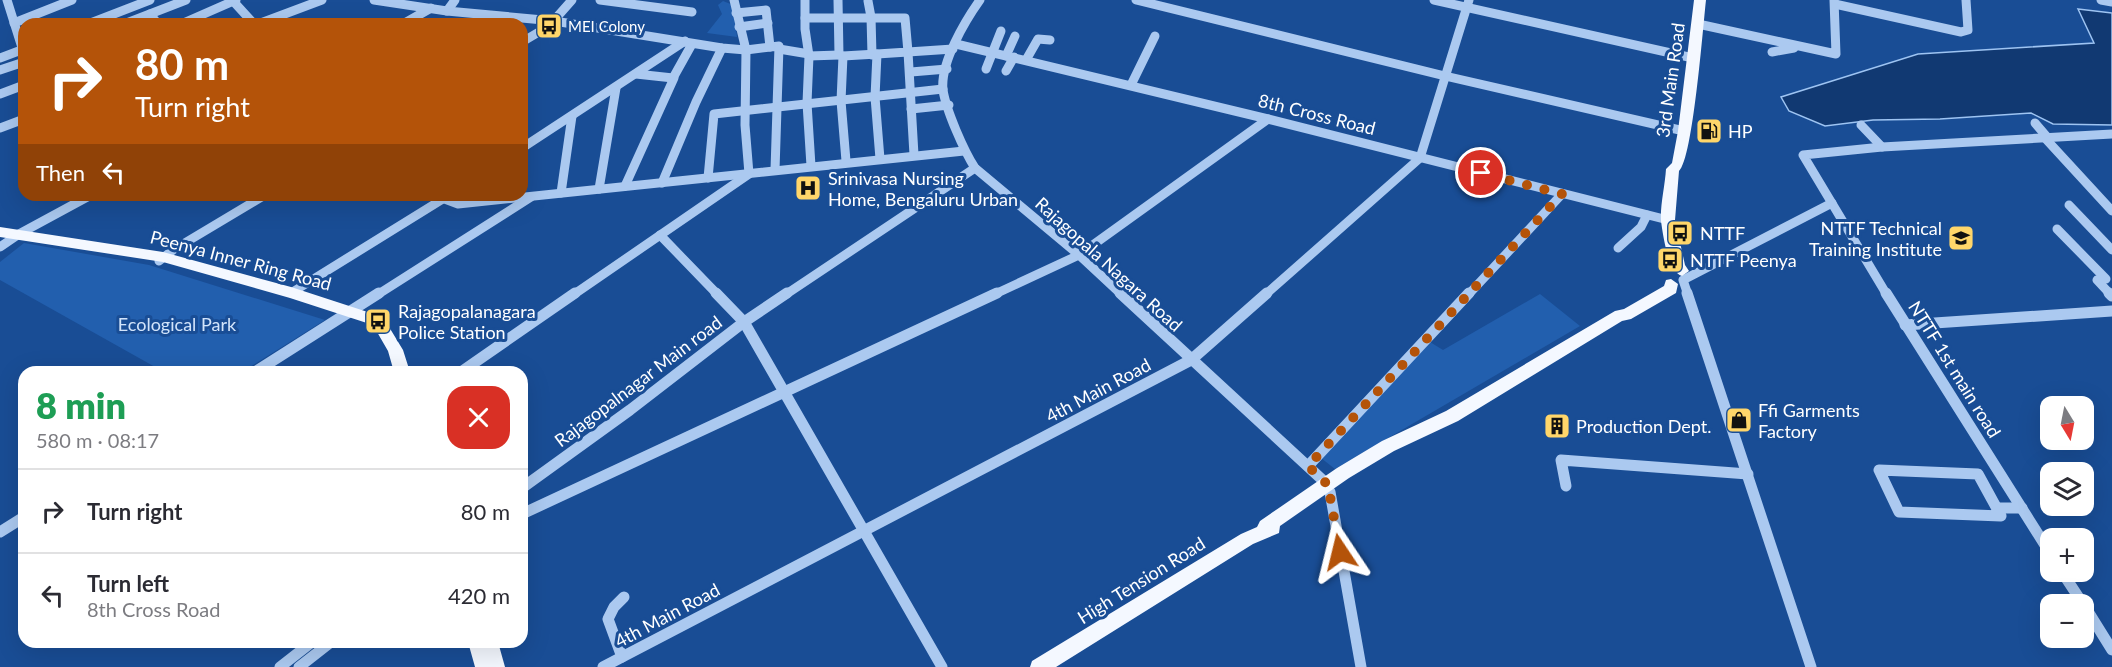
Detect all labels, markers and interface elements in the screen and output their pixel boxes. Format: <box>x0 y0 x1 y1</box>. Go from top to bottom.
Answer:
bus stop icon: MEI Colony <box>534 11 564 41</box>
place label: MEI Colony <box>568 17 645 35</box>
street label: 3rd Main Road <box>1651 21 1689 139</box>
text: 80 m <box>135 39 229 89</box>
icon: right <box>36 42 114 120</box>
street label: 8th Cross Road <box>1256 89 1378 139</box>
text: Turn right <box>135 90 250 123</box>
fuel station icon: HP <box>1694 116 1724 146</box>
place label: HP <box>1728 120 1753 142</box>
pin <box>1455 147 1506 198</box>
icon: left <box>97 156 130 189</box>
icon: arrive <box>1464 156 1497 189</box>
text: Then <box>36 159 85 186</box>
place label: Srinivasa Nursing Home, Bengaluru Urban <box>828 167 1018 210</box>
hospital icon: Srinivasa Nursing Home, Bengaluru Urban <box>793 173 823 203</box>
street label: Rajagopala Nagara Road <box>1031 192 1187 336</box>
place label: NTTF Technical Training Institute <box>1809 217 1942 260</box>
bus stop icon: NTTF <box>1665 218 1695 248</box>
place label: NTTF <box>1700 222 1745 244</box>
school or university icon: NTTF Technical Training Institute <box>1946 223 1976 253</box>
street label: Peenya Inner Ring Road <box>148 225 334 295</box>
bus stop icon: NTTF Peenya <box>1655 245 1685 275</box>
place label: NTTF Peenya <box>1690 249 1797 271</box>
street label: NTTF 1st main road <box>1904 297 2006 441</box>
place label: Rajagopalanagara Police Station <box>398 300 536 343</box>
bus stop icon: Rajagopalanagara Police Station <box>363 306 393 336</box>
street label: Rajagopalnagar Main road <box>550 311 726 451</box>
park label: Ecological Park <box>118 313 237 335</box>
street label: 4th Main Road <box>1042 353 1154 427</box>
text: 8 min <box>36 383 126 427</box>
button: close <box>447 386 510 449</box>
north arrow <box>2040 396 2094 450</box>
map controls <box>2040 396 2094 648</box>
place label: Ffi Garments Factory <box>1758 399 1860 442</box>
shop icon: Ffi Garments Factory <box>1724 405 1754 435</box>
building icon: Production Dept. <box>1542 411 1572 441</box>
place label: Production Dept. <box>1576 415 1711 437</box>
text: 580 m · 08:17 <box>36 428 159 452</box>
button: layers <box>2040 462 2094 516</box>
icon: right <box>36 495 69 528</box>
text: Turn right <box>87 498 182 525</box>
text: 80 m <box>461 498 510 525</box>
position arrow <box>1308 520 1372 584</box>
button: + <box>2040 528 2094 582</box>
street label: High Tension Road <box>1073 532 1209 628</box>
text: Turn left <box>87 570 169 597</box>
street label: 4th Main Road <box>611 578 723 652</box>
icon: left <box>36 579 69 612</box>
text: 420 m <box>448 582 510 609</box>
button: − <box>2040 594 2094 648</box>
text: 8th Cross Road <box>87 597 220 621</box>

